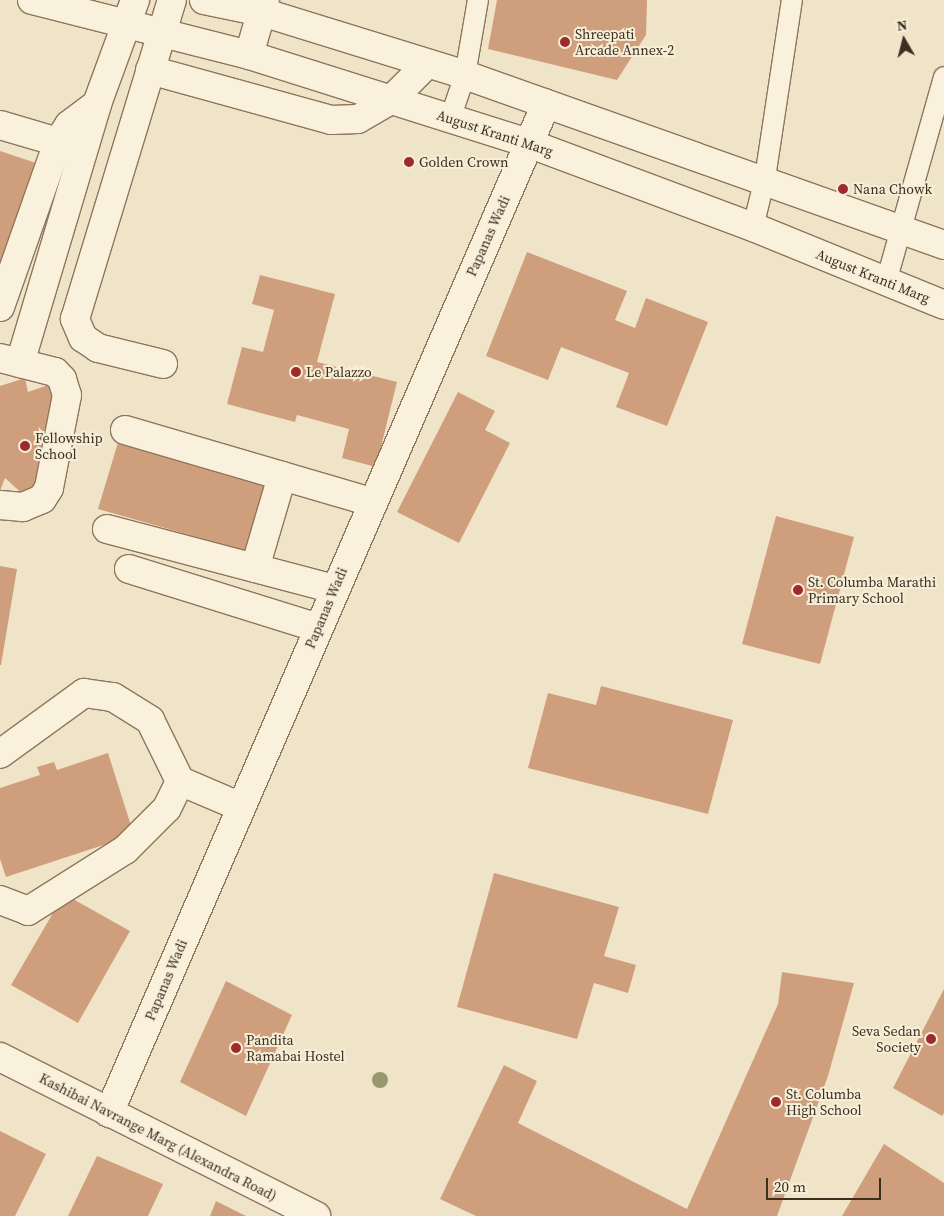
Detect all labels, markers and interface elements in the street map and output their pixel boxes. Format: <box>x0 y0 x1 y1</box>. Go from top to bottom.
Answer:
north arrow <box>879 15 929 65</box>
text: N <box>895 15 908 36</box>
place label: Shreepati Arcade Annex-2 <box>575 26 674 58</box>
marker: Shreepati Arcade Annex-2 <box>559 36 571 48</box>
street label: August Kranti Marg <box>435 106 555 160</box>
place label: Golden Crown <box>419 154 509 170</box>
marker: Golden Crown <box>403 156 415 168</box>
place label: Nana Chowk <box>853 181 932 197</box>
marker: Nana Chowk <box>837 183 849 195</box>
street label: Papanas Wadi <box>463 193 513 279</box>
street label: August Kranti Marg <box>814 245 932 307</box>
place label: Le Palazzo <box>306 364 372 380</box>
marker: Le Palazzo <box>290 366 302 378</box>
place label: Fellowship School <box>35 430 103 462</box>
marker: Fellowship School <box>19 440 31 452</box>
street label: Papanas Wadi <box>301 565 351 651</box>
place label: St. Columba Marathi Primary School <box>808 574 936 606</box>
marker: St. Columba Marathi Primary School <box>792 584 804 596</box>
street label: Papanas Wadi <box>141 937 191 1023</box>
place label: Seva Sedan Society <box>852 1023 921 1056</box>
place label: Pandita Ramabai Hostel <box>246 1032 345 1064</box>
marker: Seva Sedan Society <box>925 1033 937 1045</box>
marker: Pandita Ramabai Hostel <box>230 1042 242 1054</box>
street label: Kashibai Navrange Marg (Alexandra Road) <box>36 1070 280 1204</box>
place label: St. Columba High School <box>786 1086 862 1118</box>
marker: St. Columba High School <box>770 1096 782 1108</box>
scale bar <box>769 1168 884 1200</box>
text: 20 m <box>774 1176 806 1197</box>

